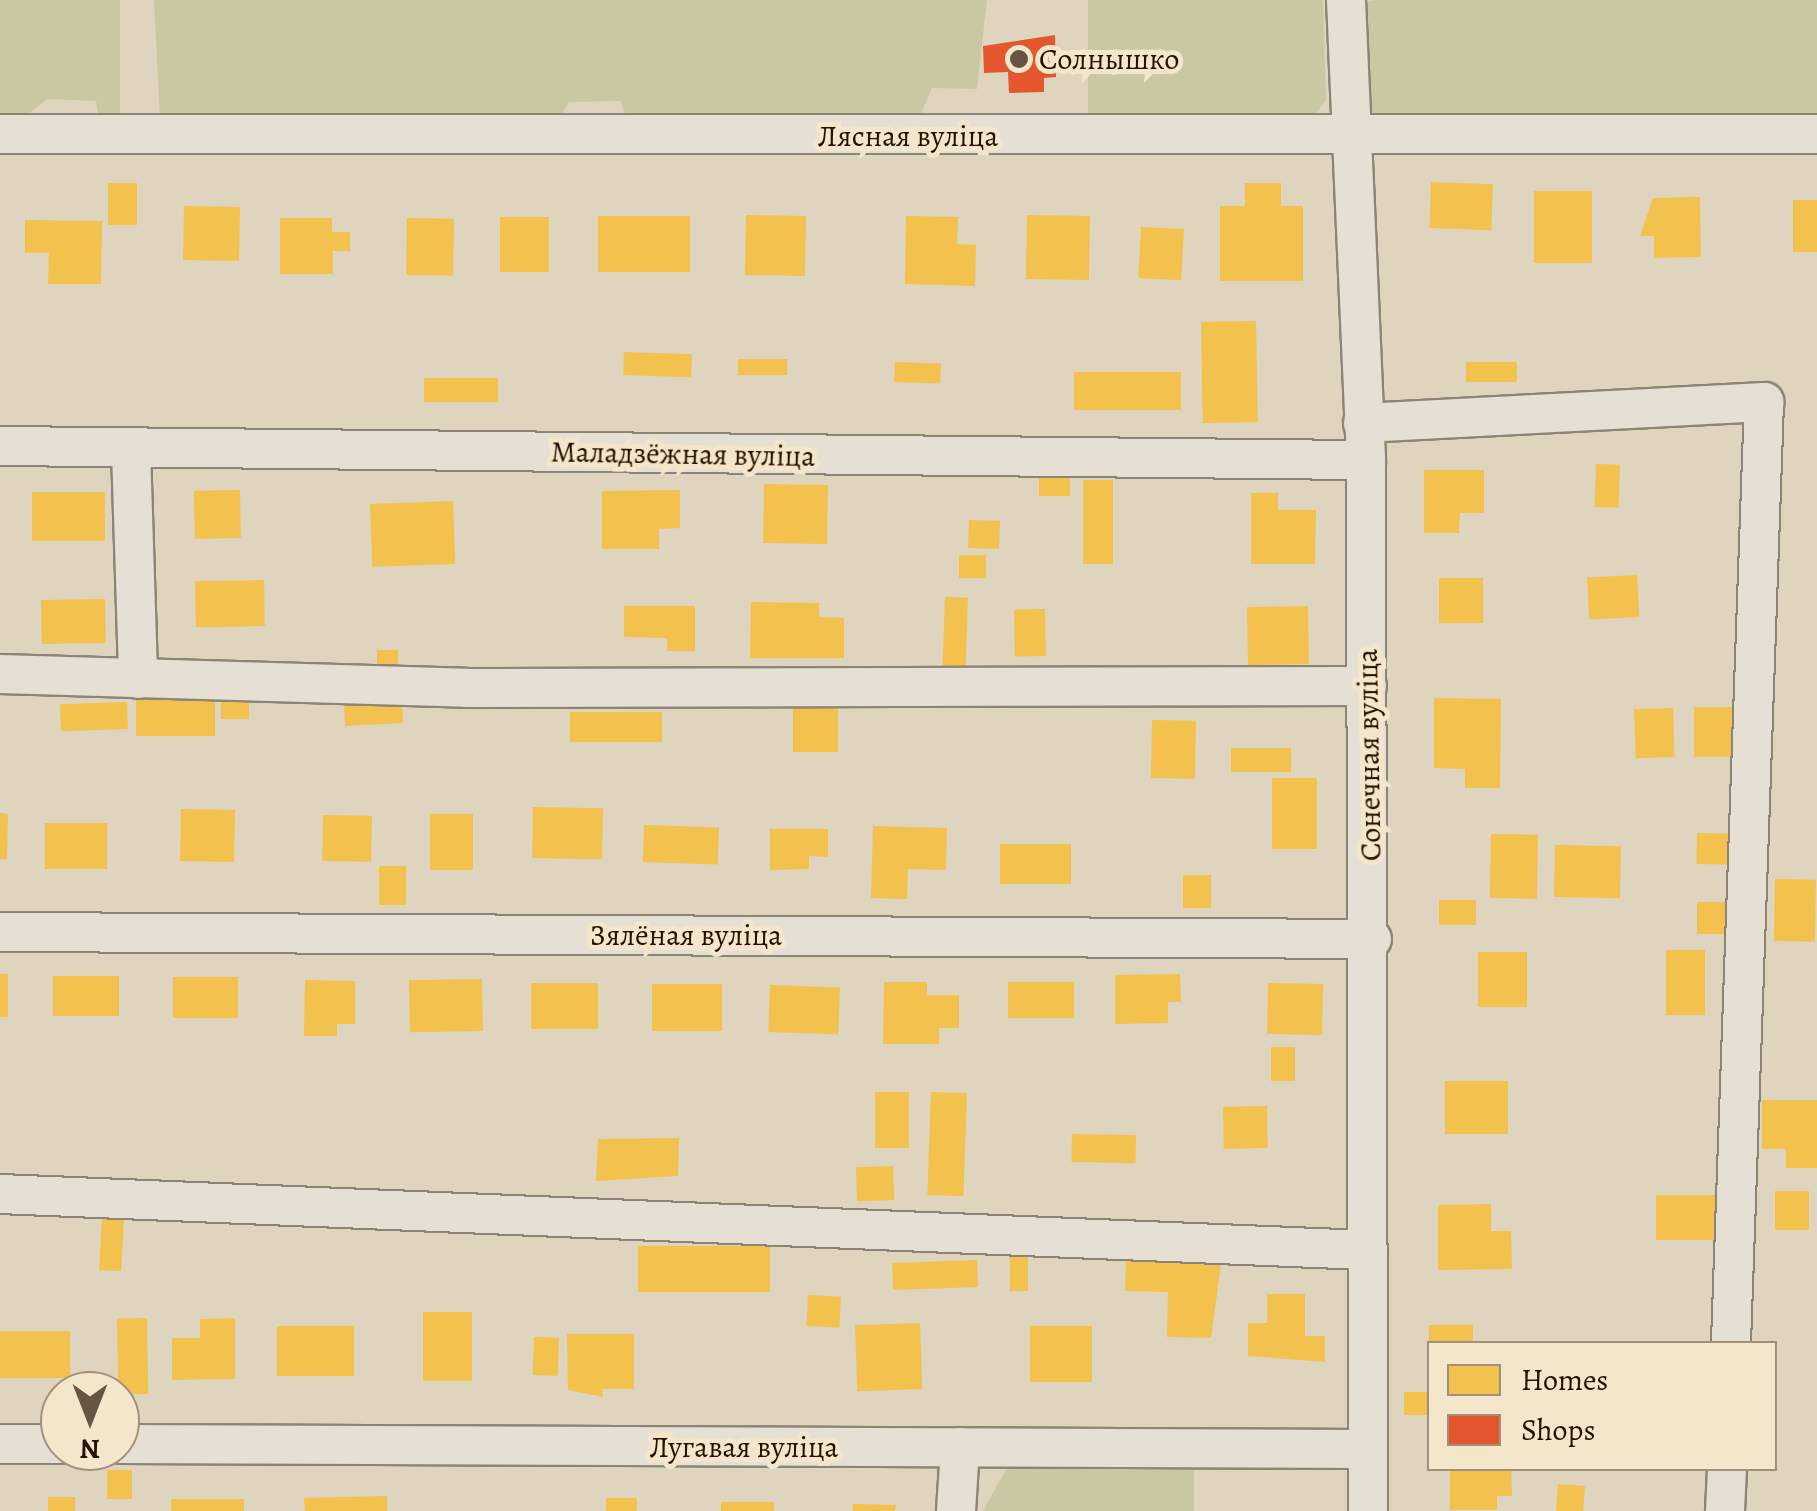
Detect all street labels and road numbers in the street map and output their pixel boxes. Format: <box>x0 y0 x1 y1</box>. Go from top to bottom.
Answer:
street label: Лясная вуліца <box>818 118 998 154</box>
street label: Маладзёжная вуліца <box>551 434 815 474</box>
street label: Сонечная вуліца <box>1349 649 1389 861</box>
street label: Зялёная вуліца <box>590 917 782 953</box>
street label: Лугавая вуліца <box>650 1429 838 1465</box>

